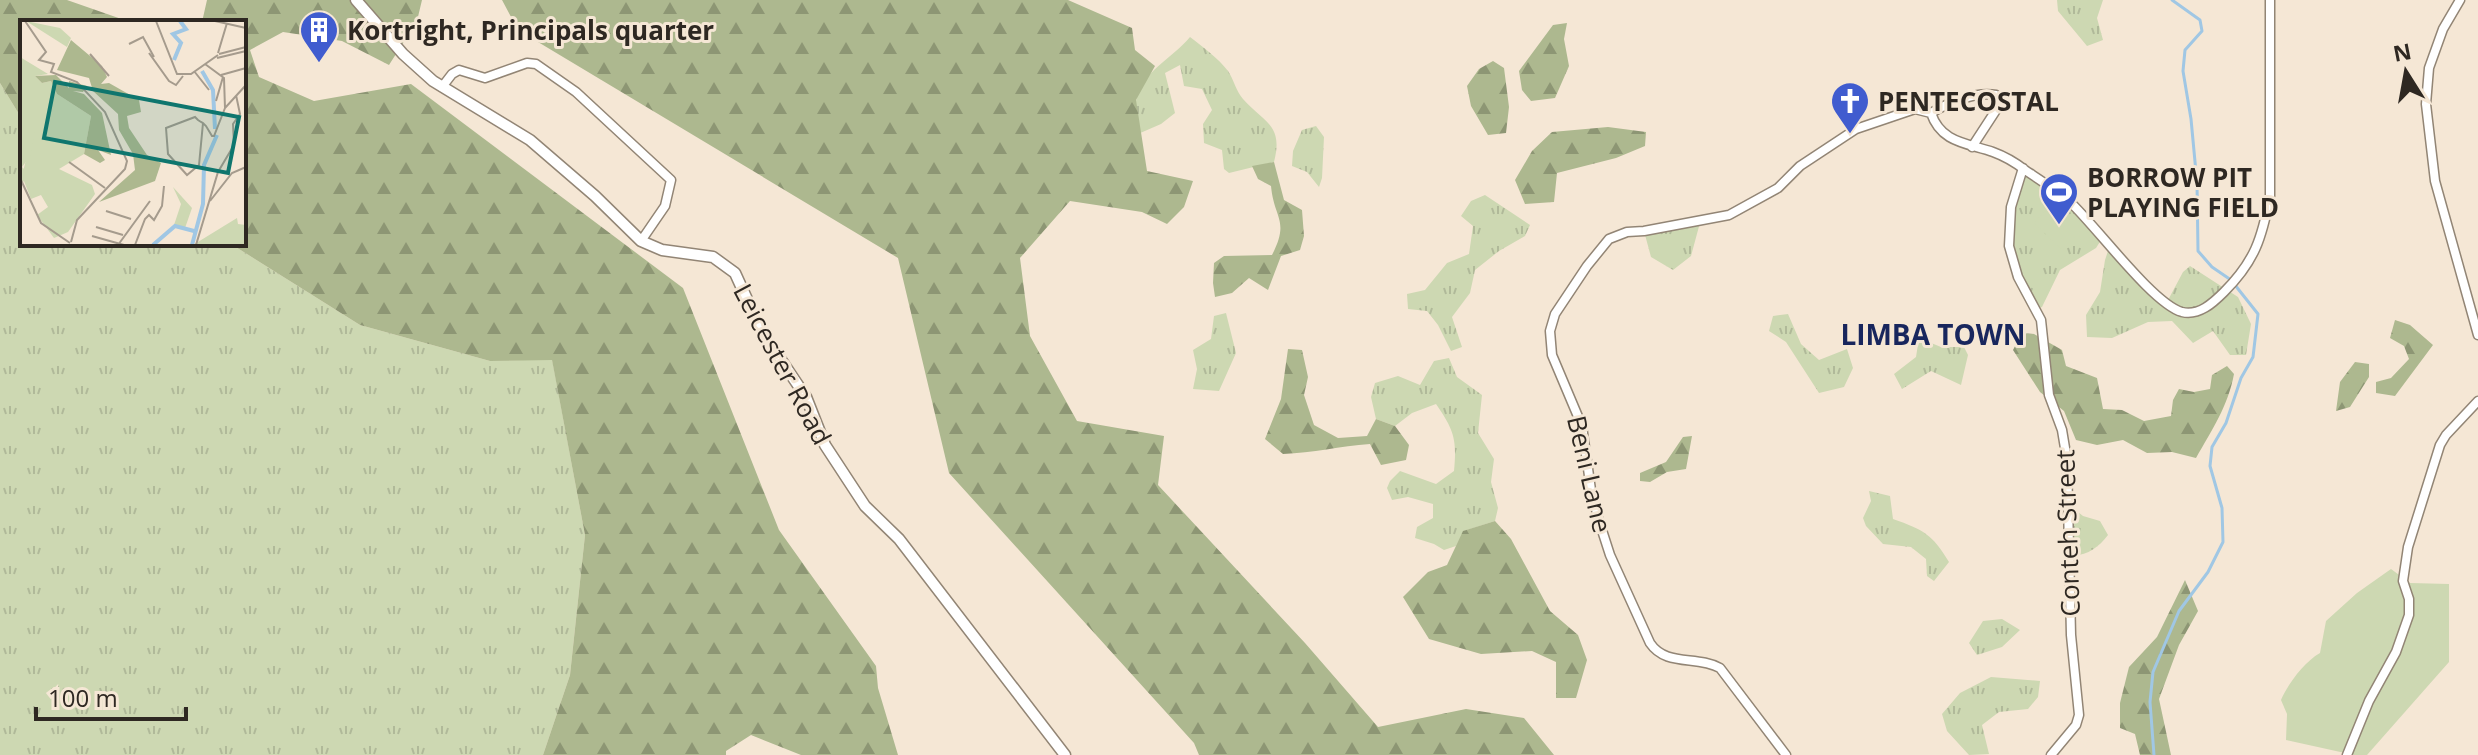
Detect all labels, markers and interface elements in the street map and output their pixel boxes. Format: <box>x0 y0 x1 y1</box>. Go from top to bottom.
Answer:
building icon: Kortright, Principals quarter <box>298 9 340 64</box>
place label: Kortright, Principals quarter <box>347 12 714 48</box>
inset map <box>20 20 246 246</box>
north arrow <box>2366 32 2446 112</box>
text: N <box>2390 35 2414 68</box>
church icon: PENTECOSTAL <box>1829 80 1871 135</box>
place label: PENTECOSTAL <box>1878 83 2059 119</box>
place label: BORROW PIT PLAYING FIELD <box>2087 159 2279 225</box>
sports icon: BORROW PIT PLAYING FIELD <box>2038 171 2080 226</box>
street label: Leicester Road <box>725 277 841 451</box>
district label: LIMBA TOWN <box>1840 315 2026 353</box>
street label: Beni Lane <box>1559 412 1621 536</box>
street label: Conteh Street <box>2046 449 2088 617</box>
scale bar <box>36 671 186 721</box>
text: 100 m <box>48 681 118 714</box>

